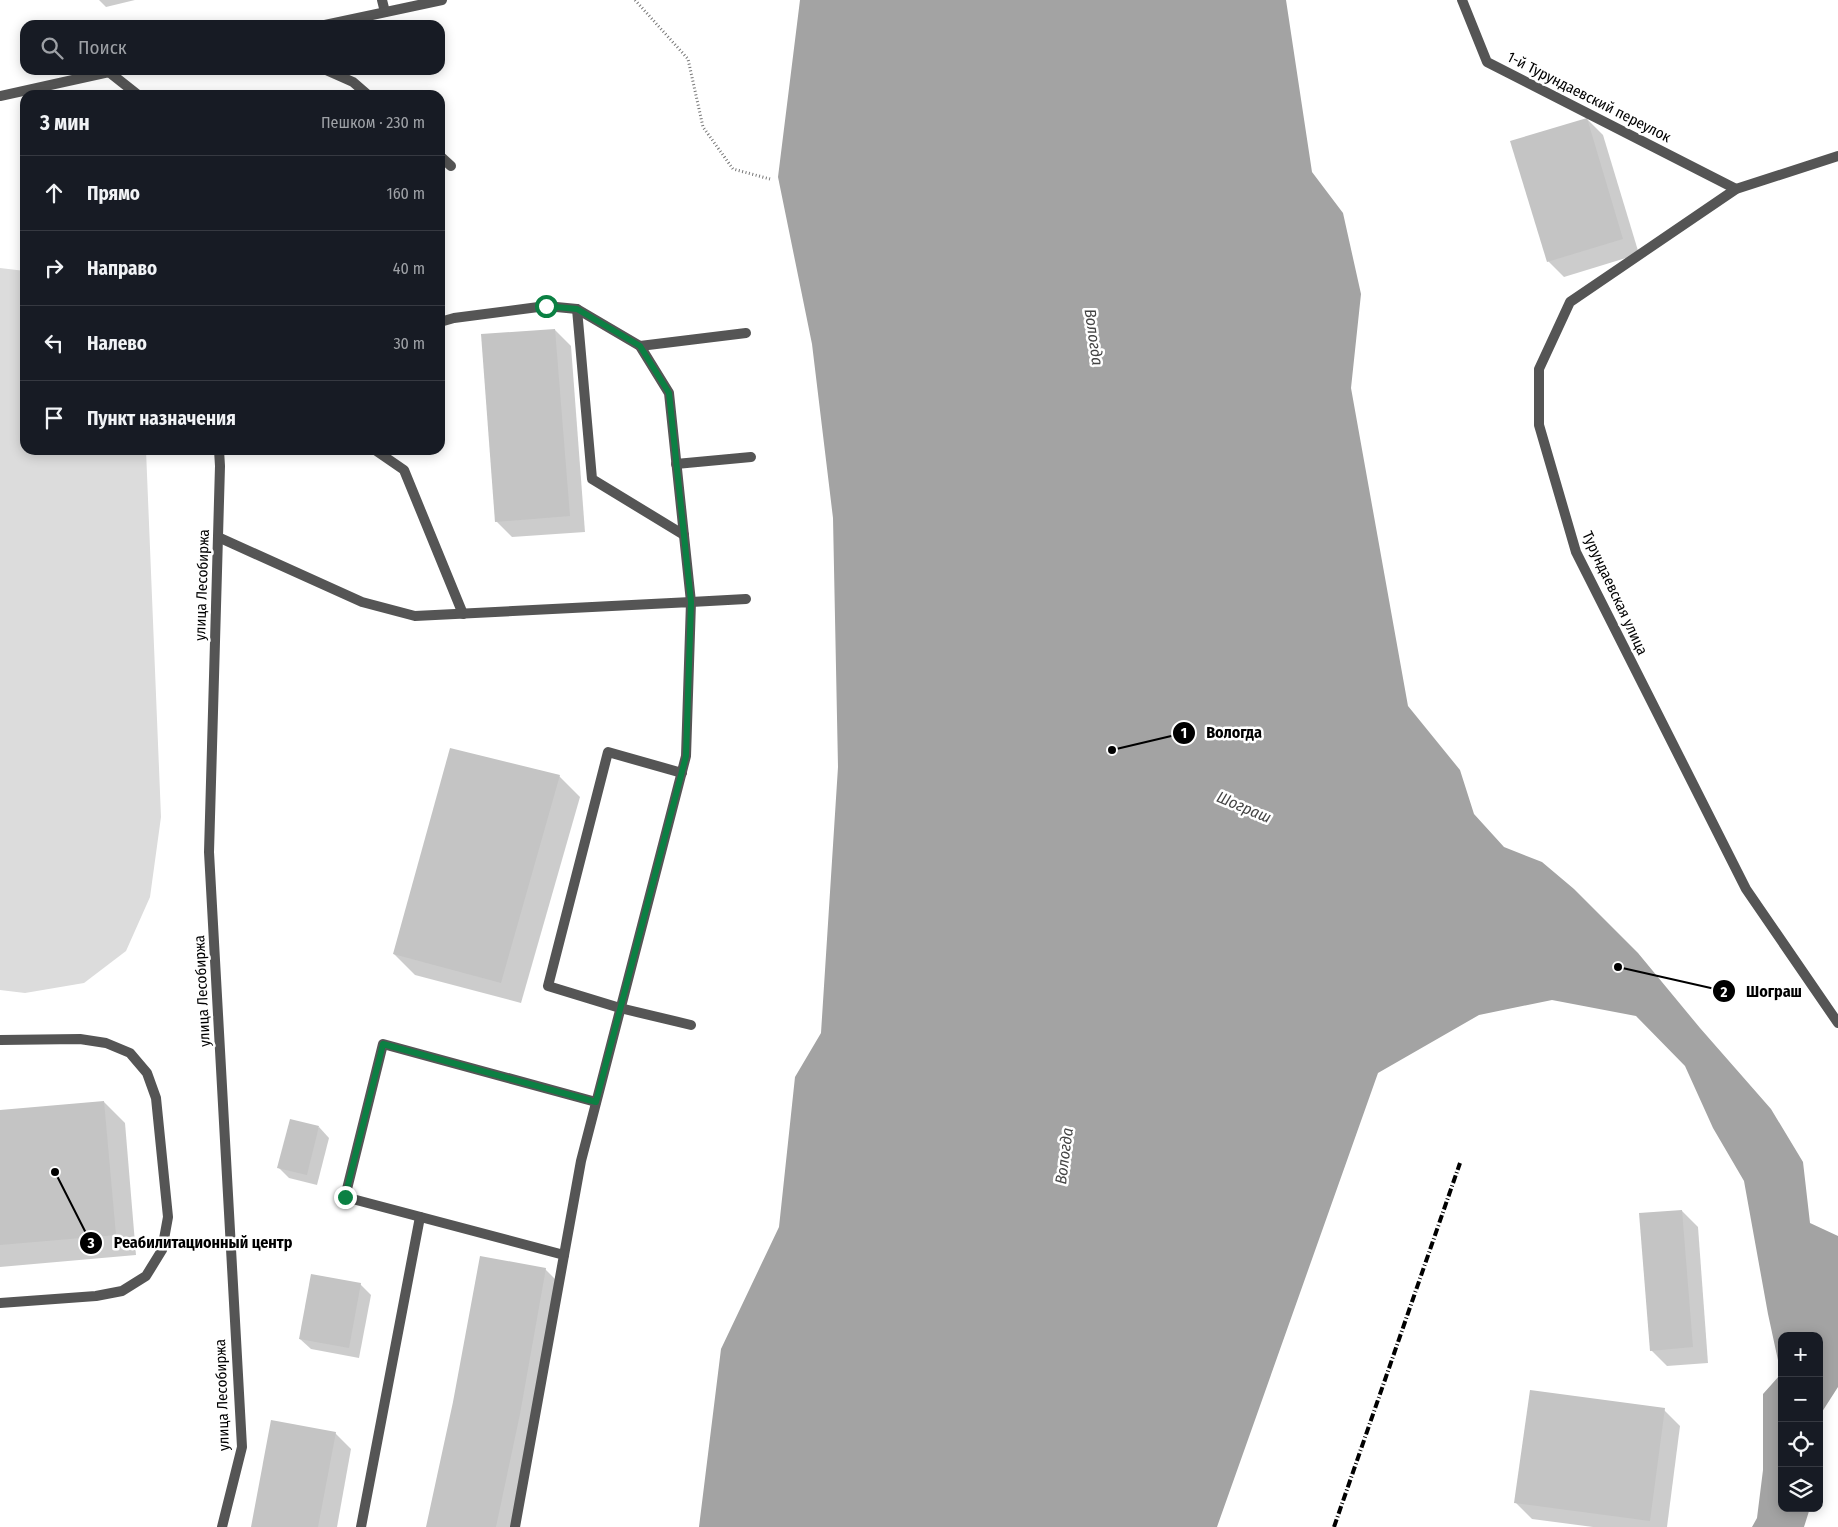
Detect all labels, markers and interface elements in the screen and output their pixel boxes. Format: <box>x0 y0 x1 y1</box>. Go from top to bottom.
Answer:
search box <box>20 20 445 75</box>
icon: search <box>38 34 66 62</box>
text: Поиск <box>78 36 127 59</box>
street label: 1-й Турундаевский переулок <box>1504 48 1674 146</box>
text: 3 мин <box>40 110 90 136</box>
text: Пешком · 230 m <box>321 113 425 132</box>
icon: ahead <box>40 179 68 207</box>
text: Прямо <box>87 182 140 205</box>
text: 160 m <box>386 184 425 203</box>
icon: right <box>40 254 68 282</box>
text: Направо <box>87 257 157 280</box>
text: 40 m <box>393 259 425 278</box>
route start <box>535 295 558 318</box>
water label: Вологда <box>1081 308 1107 366</box>
icon: left <box>40 329 68 357</box>
text: Налево <box>87 332 147 355</box>
text: 30 m <box>393 334 425 353</box>
icon: arrive <box>40 404 68 432</box>
text: Пункт назначения <box>87 407 236 430</box>
street label: Турундаевская улица <box>1578 528 1652 658</box>
street label: улица Лесобиржа <box>191 529 213 641</box>
callout: Вологда <box>1171 717 1272 748</box>
text: Вологда <box>1206 723 1262 742</box>
text: 1 <box>1181 724 1187 742</box>
water label: Шограш <box>1214 787 1274 827</box>
street label: улица Лесобиржа <box>190 935 214 1047</box>
callout: Шограш <box>1711 976 1812 1007</box>
text: Шограш <box>1746 982 1802 1001</box>
text: 2 <box>1720 983 1728 1001</box>
water label: Вологда <box>1051 1127 1077 1185</box>
route end <box>334 1186 357 1209</box>
callout: Реабилитационный центр <box>79 1227 303 1258</box>
text: Реабилитационный центр <box>114 1233 293 1252</box>
text: 3 <box>86 1234 95 1252</box>
map controls <box>1778 1332 1823 1512</box>
button: + <box>1778 1332 1823 1377</box>
street label: улица Лесобиржа <box>211 1339 233 1451</box>
button: − <box>1778 1377 1823 1422</box>
button: locate <box>1778 1422 1823 1467</box>
button: layers <box>1778 1467 1823 1512</box>

